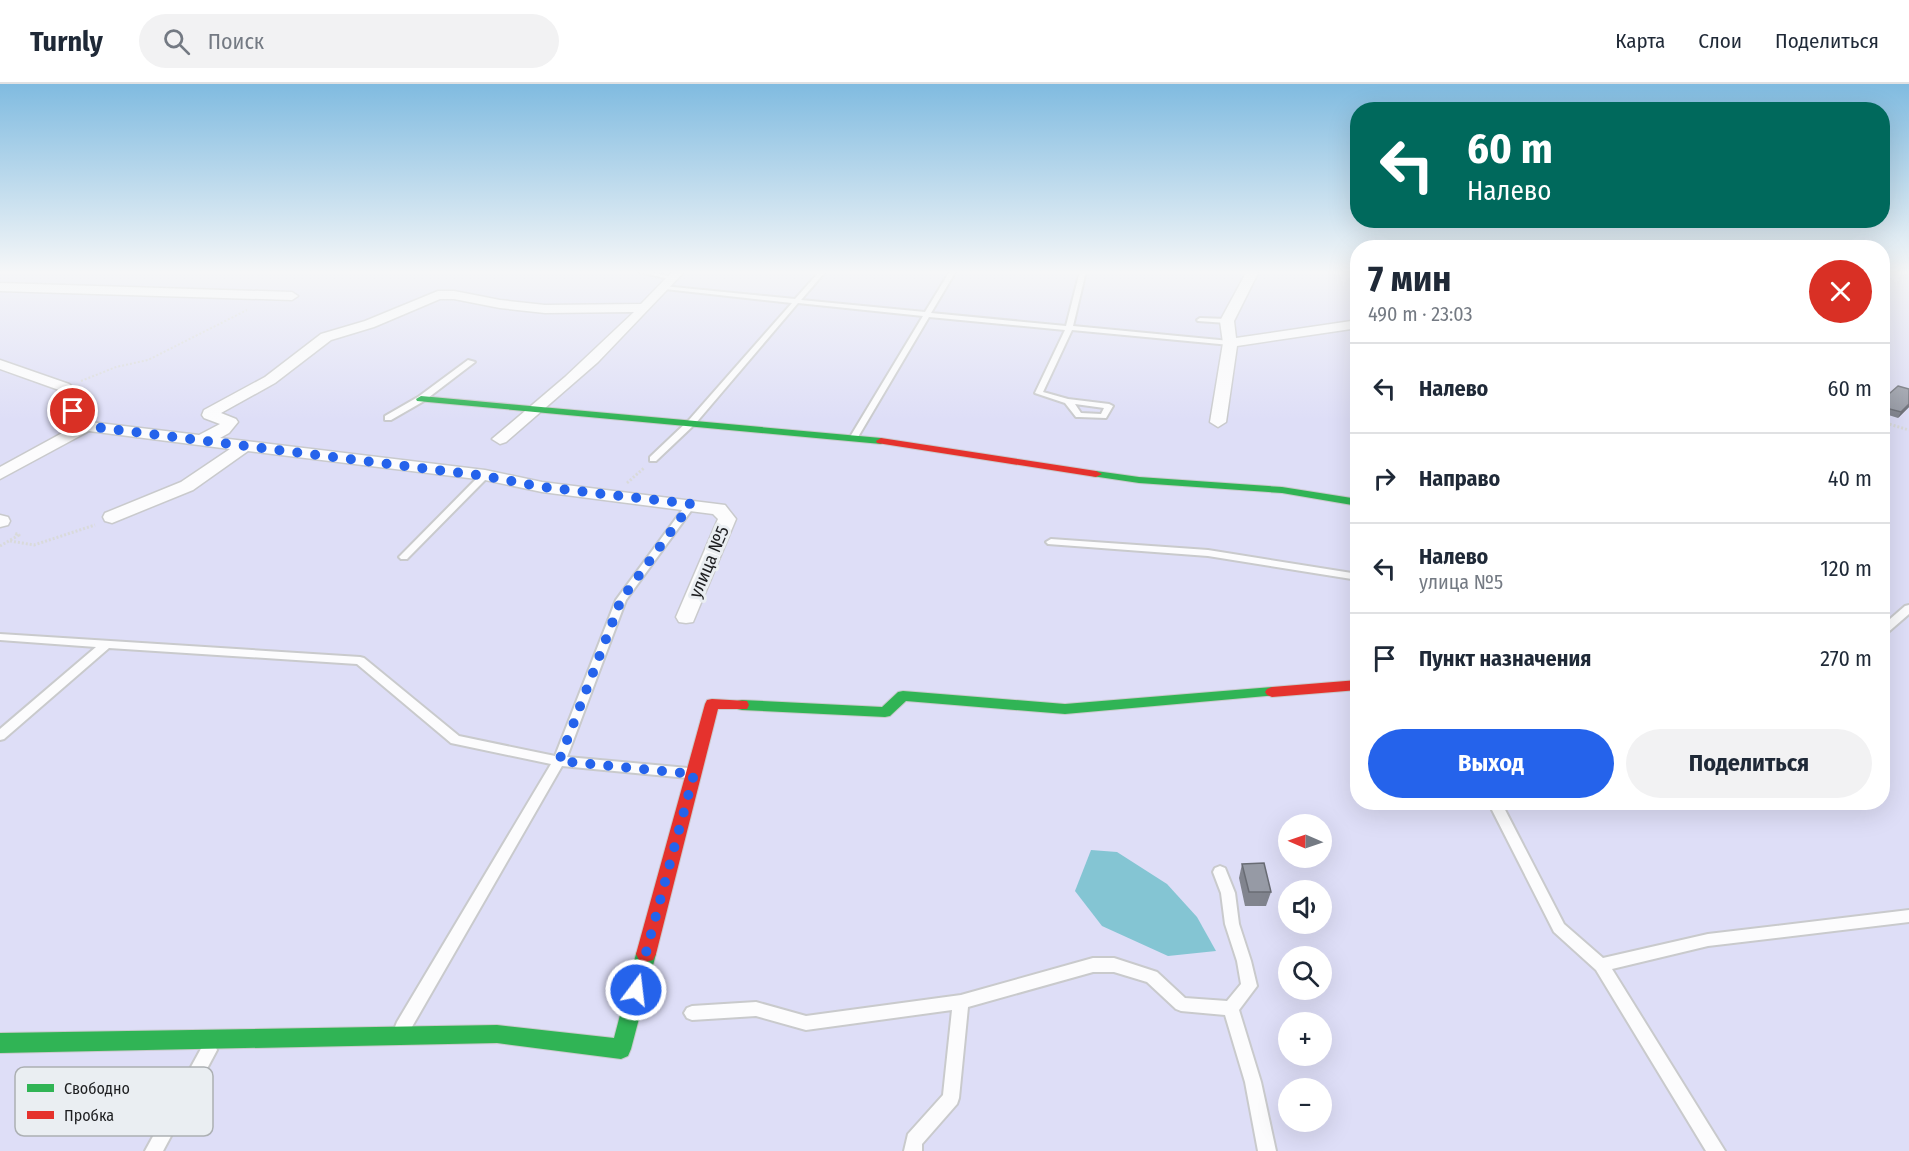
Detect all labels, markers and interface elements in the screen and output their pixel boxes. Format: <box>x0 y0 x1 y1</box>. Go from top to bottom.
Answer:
search box <box>139 14 559 68</box>
text: Turnly <box>30 25 103 58</box>
icon: search <box>160 25 193 58</box>
text: Поиск <box>208 28 264 55</box>
text: Карта <box>1615 28 1665 54</box>
text: Слои <box>1698 28 1742 54</box>
text: Поделиться <box>1775 28 1879 54</box>
text: 60 m <box>1467 124 1553 174</box>
icon: left <box>1368 126 1446 204</box>
text: Налево <box>1467 175 1551 207</box>
text: 7 мин <box>1368 257 1451 301</box>
button: close <box>1809 260 1872 323</box>
text: 490 m · 23:03 <box>1368 302 1472 326</box>
icon: left <box>1368 372 1401 405</box>
text: Налево <box>1419 375 1488 402</box>
text: 60 m <box>1828 375 1872 402</box>
pin <box>47 385 98 436</box>
icon: arrive <box>56 394 89 427</box>
icon: right <box>1368 462 1401 495</box>
text: Направо <box>1419 465 1500 492</box>
text: 40 m <box>1828 465 1872 492</box>
street label: улица №5 <box>684 523 734 601</box>
text: Налево <box>1419 543 1488 570</box>
icon: left <box>1368 552 1401 585</box>
text: 120 m <box>1820 555 1872 582</box>
text: улица №5 <box>1419 570 1503 594</box>
icon: arrive <box>1368 642 1401 675</box>
text: Пункт назначения <box>1419 645 1591 672</box>
text: 270 m <box>1820 645 1872 672</box>
button: Выход <box>1368 729 1614 798</box>
button: Поделиться <box>1626 729 1872 798</box>
north arrow <box>1278 814 1332 868</box>
map controls <box>1278 814 1332 1132</box>
button: sound <box>1278 880 1332 934</box>
button: search <box>1278 946 1332 1000</box>
position arrow <box>604 958 668 1022</box>
button: + <box>1278 1012 1332 1066</box>
legend <box>15 1067 213 1136</box>
button: − <box>1278 1078 1332 1132</box>
text: Свободно <box>64 1079 130 1098</box>
text: Пробка <box>64 1106 114 1125</box>

